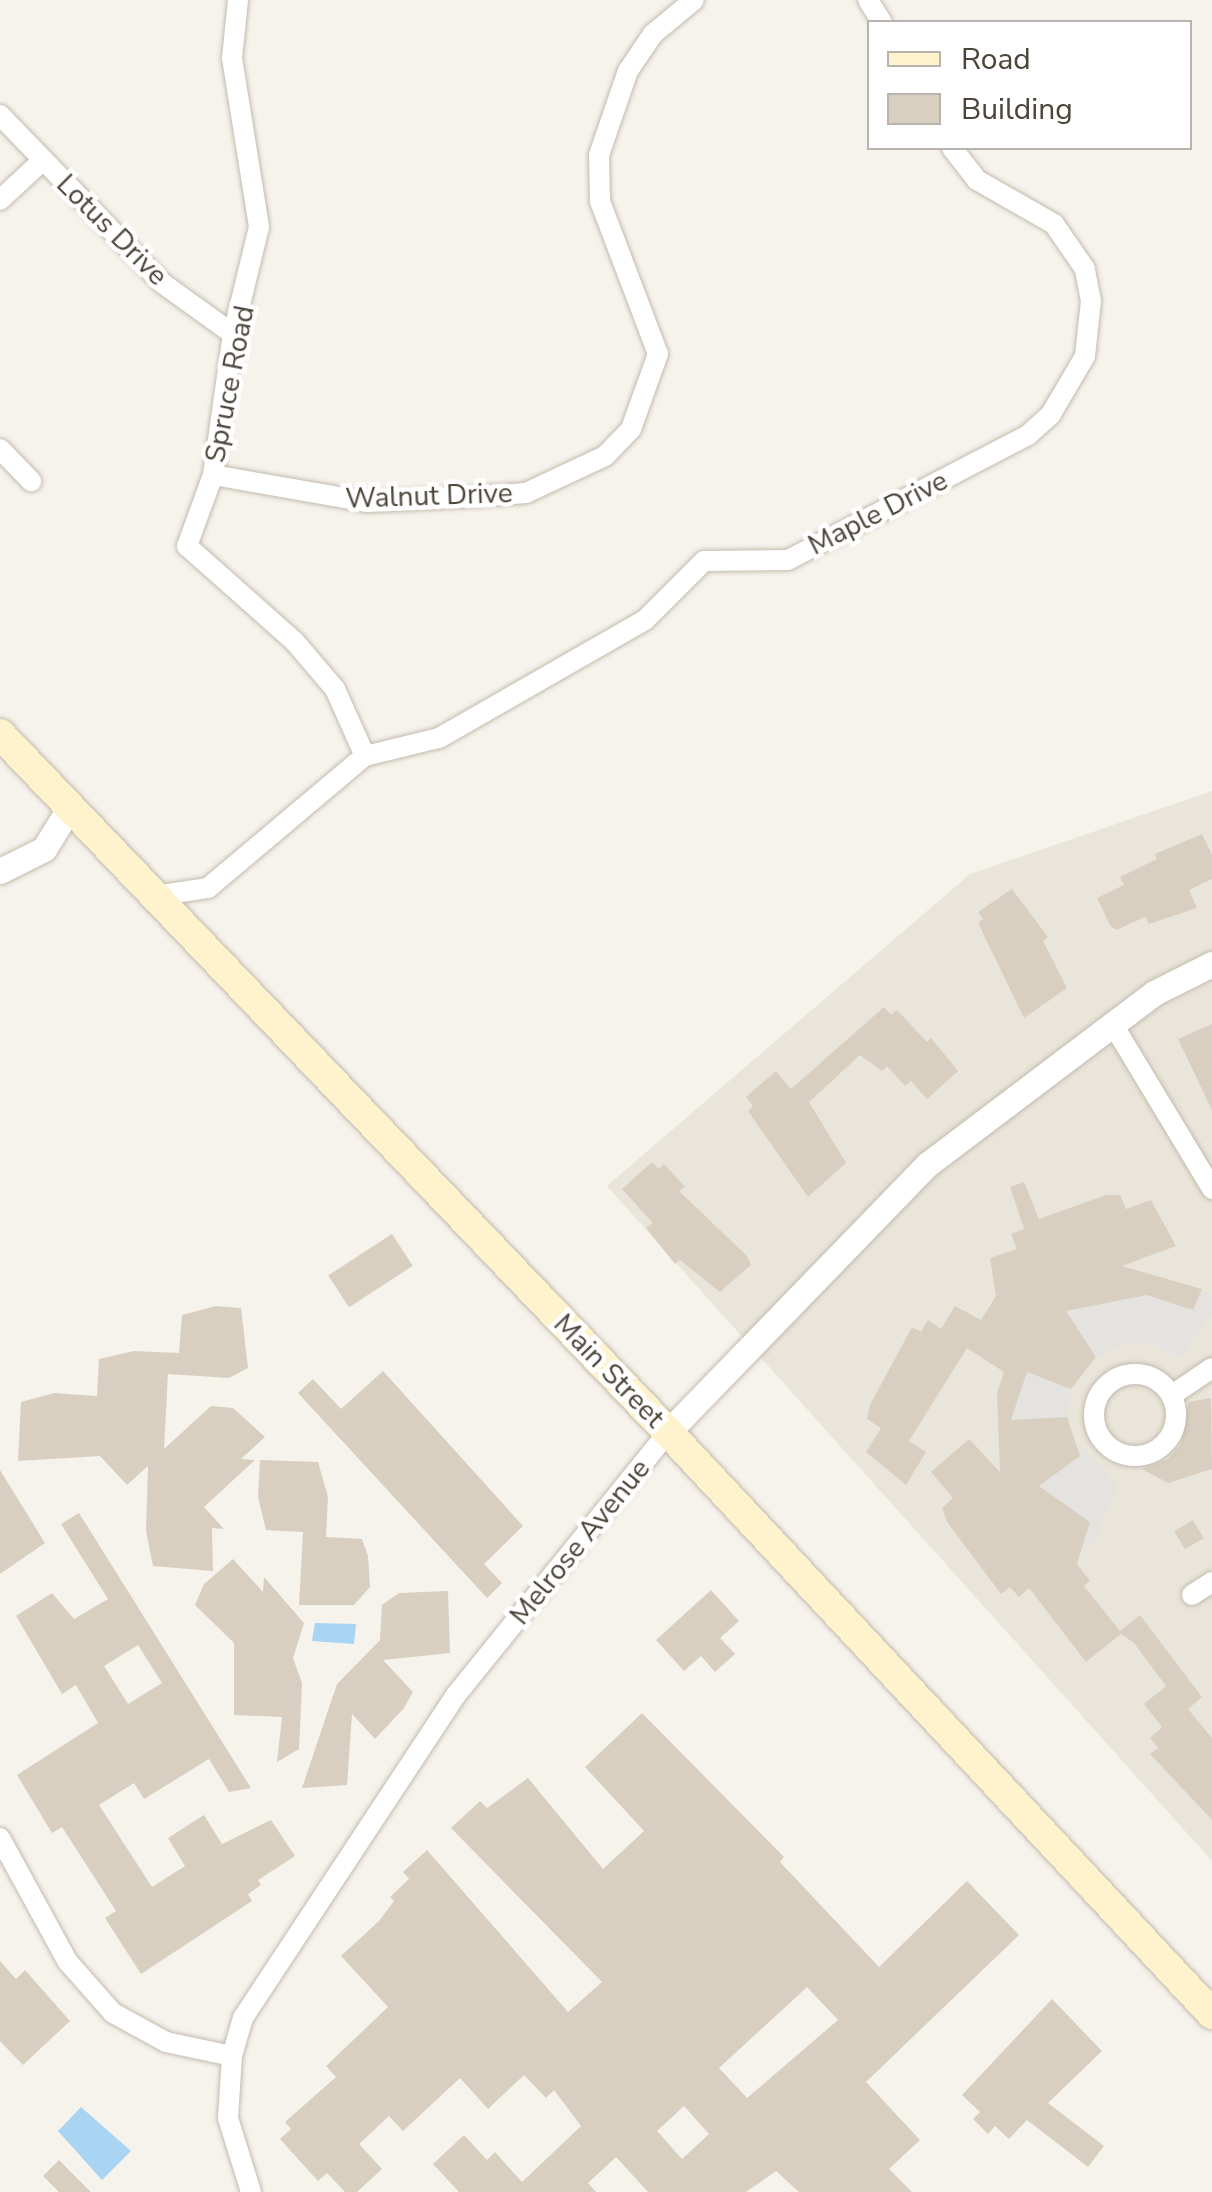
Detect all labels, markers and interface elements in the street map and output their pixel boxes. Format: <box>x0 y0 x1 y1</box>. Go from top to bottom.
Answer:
legend <box>867 20 1192 150</box>
text: Road <box>961 39 1031 80</box>
text: Building <box>961 89 1073 130</box>
street label: Lotus Drive <box>50 168 174 292</box>
street label: Spruce Road <box>198 303 262 465</box>
street label: Maple Drive <box>803 464 953 562</box>
street label: Walnut Drive <box>345 476 513 516</box>
street label: Main Street <box>547 1307 671 1435</box>
street label: Melrose Avenue <box>503 1452 657 1632</box>

